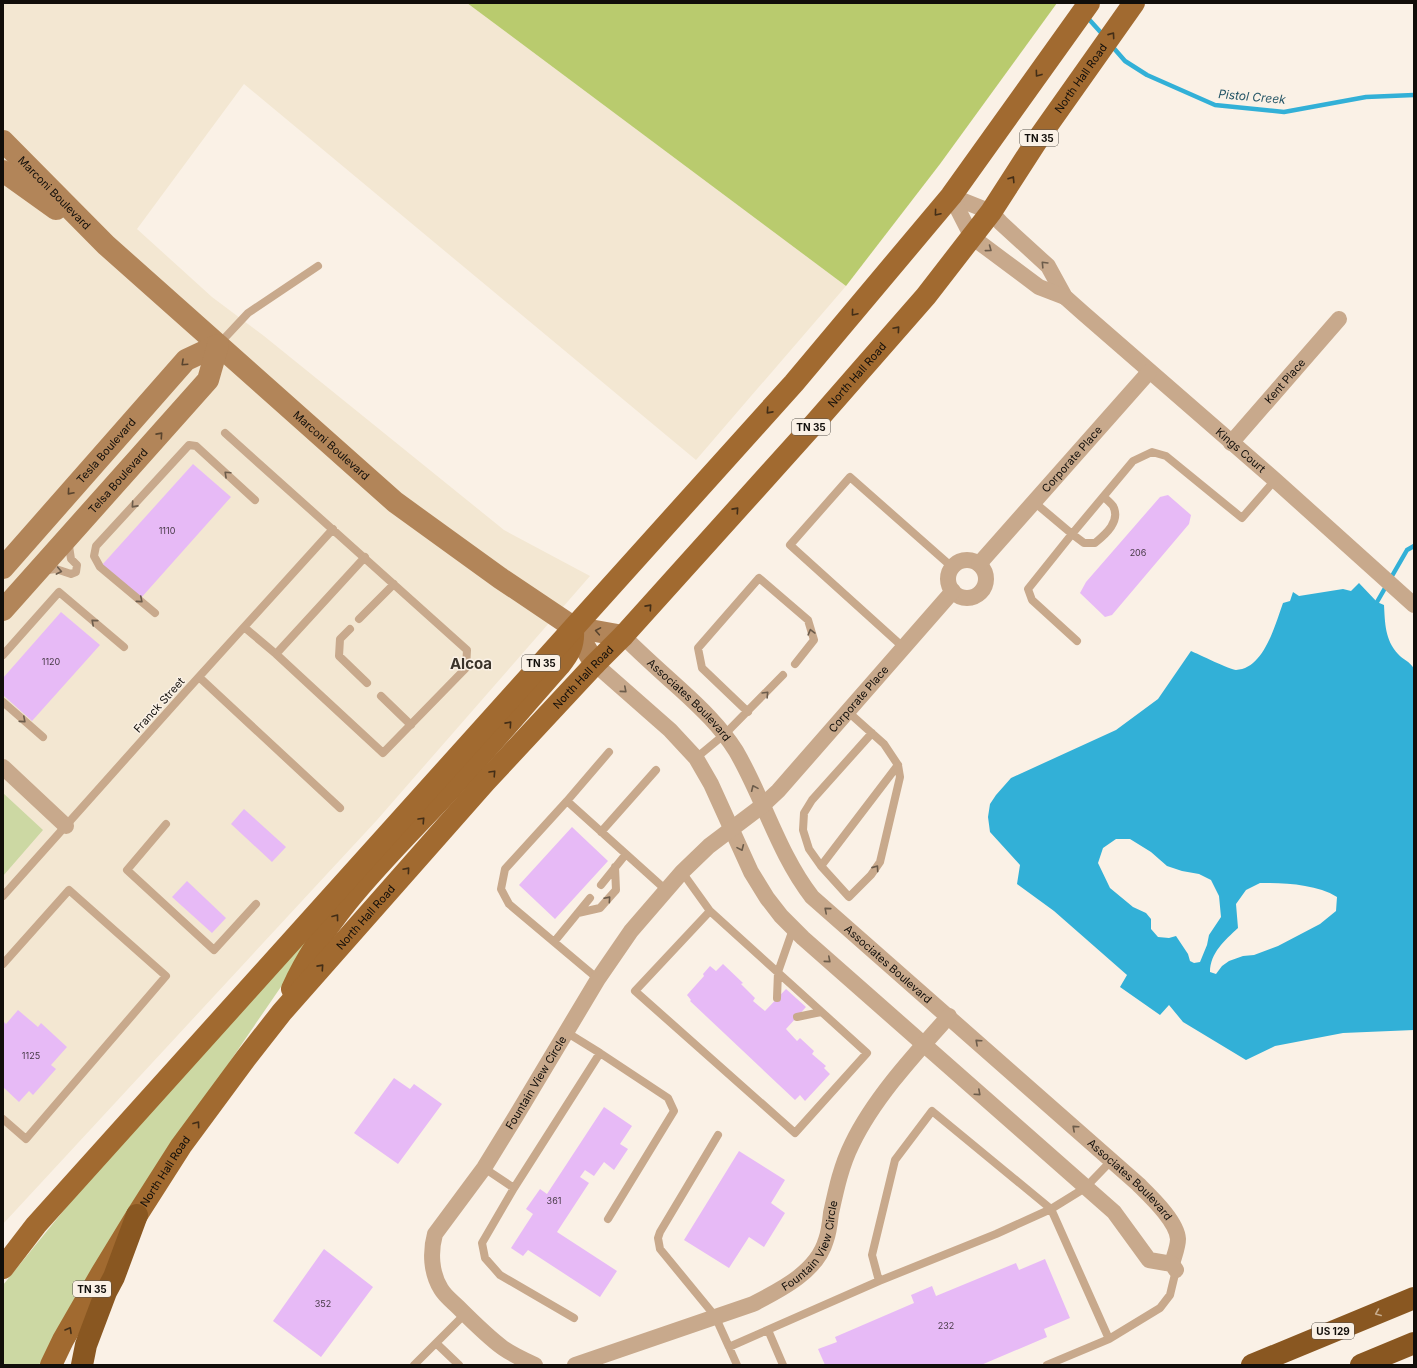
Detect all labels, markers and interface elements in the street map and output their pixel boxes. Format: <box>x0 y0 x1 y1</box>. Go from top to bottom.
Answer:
one-way arrow <box>1107 32 1114 39</box>
street label: North Hall Road <box>1051 41 1110 116</box>
one-way arrow <box>1036 70 1043 77</box>
water label: Pistol Creek <box>1218 86 1287 107</box>
road number: TN 35 <box>1020 130 1058 146</box>
street label: Marconi Boulevard <box>15 153 94 232</box>
one-way arrow <box>1007 176 1015 183</box>
one-way arrow <box>934 208 941 216</box>
one-way arrow <box>985 244 992 251</box>
one-way arrow <box>1042 261 1049 269</box>
one-way arrow <box>851 308 858 316</box>
one-way arrow <box>892 326 899 334</box>
street label: North Hall Road <box>825 339 889 410</box>
street label: Kent Place <box>1261 356 1308 407</box>
one-way arrow <box>181 359 189 366</box>
one-way arrow <box>766 407 773 414</box>
street label: Marconi Boulevard <box>290 408 372 483</box>
street label: Tesla Boulevard <box>73 415 139 487</box>
road number: TN 35 <box>792 419 830 435</box>
street label: Corporate Place <box>1039 423 1105 495</box>
street label: Kings Court <box>1213 425 1269 476</box>
one-way arrow <box>155 432 162 439</box>
street label: Telsa Boulevard <box>85 445 151 516</box>
one-way arrow <box>224 472 231 479</box>
one-way arrow <box>68 487 75 495</box>
one-way arrow <box>131 500 139 508</box>
one-way arrow <box>732 508 739 515</box>
house number: 1110 <box>159 525 176 536</box>
house number: 206 <box>1130 547 1147 558</box>
one-way arrow <box>56 566 62 575</box>
one-way arrow <box>135 596 143 603</box>
one-way arrow <box>644 604 652 612</box>
one-way arrow <box>92 619 99 626</box>
one-way arrow <box>595 628 601 636</box>
one-way arrow <box>808 629 816 635</box>
street label: North Hall Road <box>550 643 616 712</box>
district label: Alcoa <box>450 654 492 673</box>
road number: TN 35 <box>522 655 560 671</box>
house number: 1120 <box>42 656 61 667</box>
street label: Associates Boulevard <box>644 656 734 744</box>
street label: Corporate Place <box>825 663 891 735</box>
street label: Franck Street <box>131 674 188 735</box>
one-way arrow <box>619 685 627 692</box>
one-way arrow <box>761 691 769 699</box>
one-way arrow <box>18 715 26 722</box>
one-way arrow <box>504 721 511 728</box>
one-way arrow <box>489 770 496 778</box>
one-way arrow <box>751 784 759 792</box>
one-way arrow <box>417 817 424 825</box>
one-way arrow <box>736 844 744 852</box>
one-way arrow <box>871 865 879 872</box>
one-way arrow <box>402 867 410 875</box>
street label: North Hall Road <box>333 882 398 953</box>
one-way arrow <box>604 897 611 904</box>
one-way arrow <box>824 907 832 915</box>
one-way arrow <box>331 915 338 922</box>
street label: Associates Boulevard <box>841 922 935 1006</box>
one-way arrow <box>824 956 831 963</box>
one-way arrow <box>316 965 323 972</box>
street label: Fountain View Circle <box>503 1033 569 1132</box>
one-way arrow <box>975 1039 982 1046</box>
house number: 1125 <box>22 1050 40 1061</box>
one-way arrow <box>973 1088 981 1095</box>
one-way arrow <box>192 1122 199 1129</box>
one-way arrow <box>1072 1126 1079 1133</box>
street label: North Hall Road <box>137 1133 193 1209</box>
street label: Associates Boulevard <box>1085 1136 1175 1223</box>
house number: 361 <box>547 1195 561 1206</box>
street label: Fountain View Circle <box>779 1199 841 1294</box>
road number: TN 35 <box>73 1281 111 1297</box>
house number: 352 <box>315 1298 331 1309</box>
one-way arrow <box>1374 1308 1382 1316</box>
house number: 232 <box>938 1320 954 1331</box>
road number: US 129 <box>1312 1323 1354 1339</box>
one-way arrow <box>64 1327 71 1334</box>

